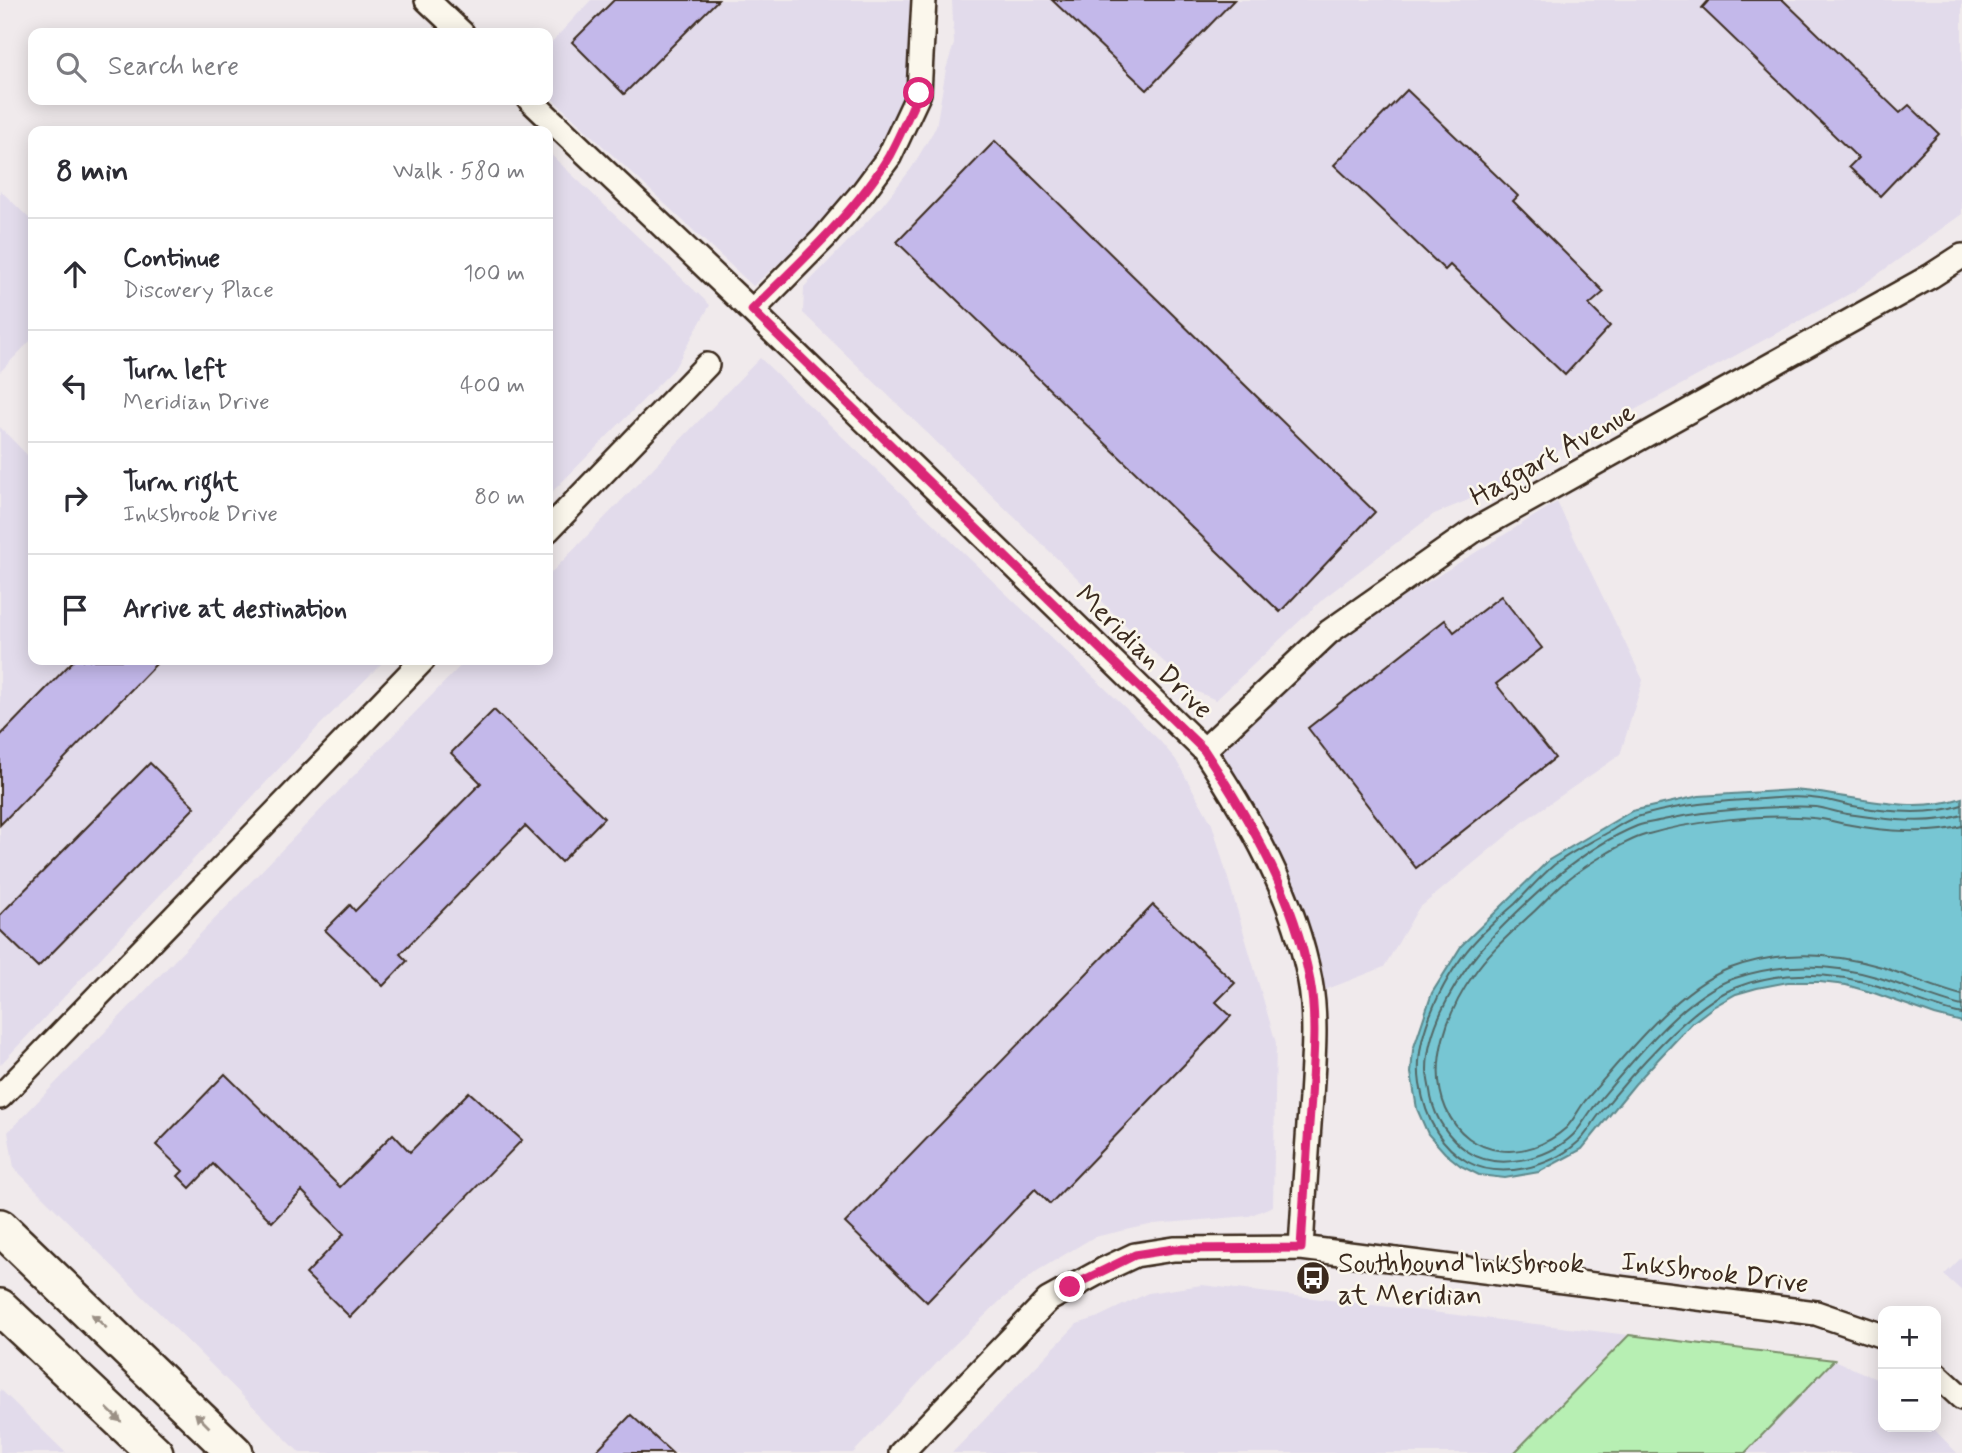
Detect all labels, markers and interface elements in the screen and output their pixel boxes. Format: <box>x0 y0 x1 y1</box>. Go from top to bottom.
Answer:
search box <box>28 28 553 105</box>
icon: search <box>52 48 90 86</box>
text: Search here <box>108 50 239 84</box>
route start <box>903 77 934 108</box>
text: 8 min <box>56 152 129 191</box>
text: Walk · 580 m <box>393 157 525 187</box>
text: Continue <box>123 242 220 276</box>
icon: ahead <box>56 255 94 293</box>
text: 100 m <box>463 259 525 289</box>
text: Discovery Place <box>123 276 274 306</box>
text: Turn left <box>123 354 227 388</box>
icon: left <box>56 367 94 405</box>
text: 400 m <box>460 371 525 401</box>
text: Meridian Drive <box>123 388 270 418</box>
street label: Haggart Avenue <box>1464 394 1644 519</box>
text: Turn right <box>123 466 239 500</box>
icon: right <box>56 479 94 517</box>
text: 80 m <box>474 483 525 513</box>
text: Inksbrook Drive <box>123 500 278 530</box>
street label: Meridian Drive <box>1066 578 1220 728</box>
icon: arrive <box>56 591 94 629</box>
text: Arrive at destination <box>123 593 347 627</box>
street label: Inksbrook Drive <box>1619 1244 1811 1303</box>
place label: Southbound Inksbrook at Meridian <box>1338 1246 1584 1315</box>
bus stop icon: Southbound Inksbrook at Meridian <box>1294 1259 1332 1297</box>
route end <box>1054 1271 1085 1302</box>
map controls <box>1878 1306 1941 1432</box>
button: + <box>1878 1306 1941 1369</box>
one-way arrow <box>90 1313 108 1329</box>
button: − <box>1878 1369 1941 1432</box>
one-way arrow <box>105 1406 122 1422</box>
one-way arrow <box>193 1411 210 1428</box>

